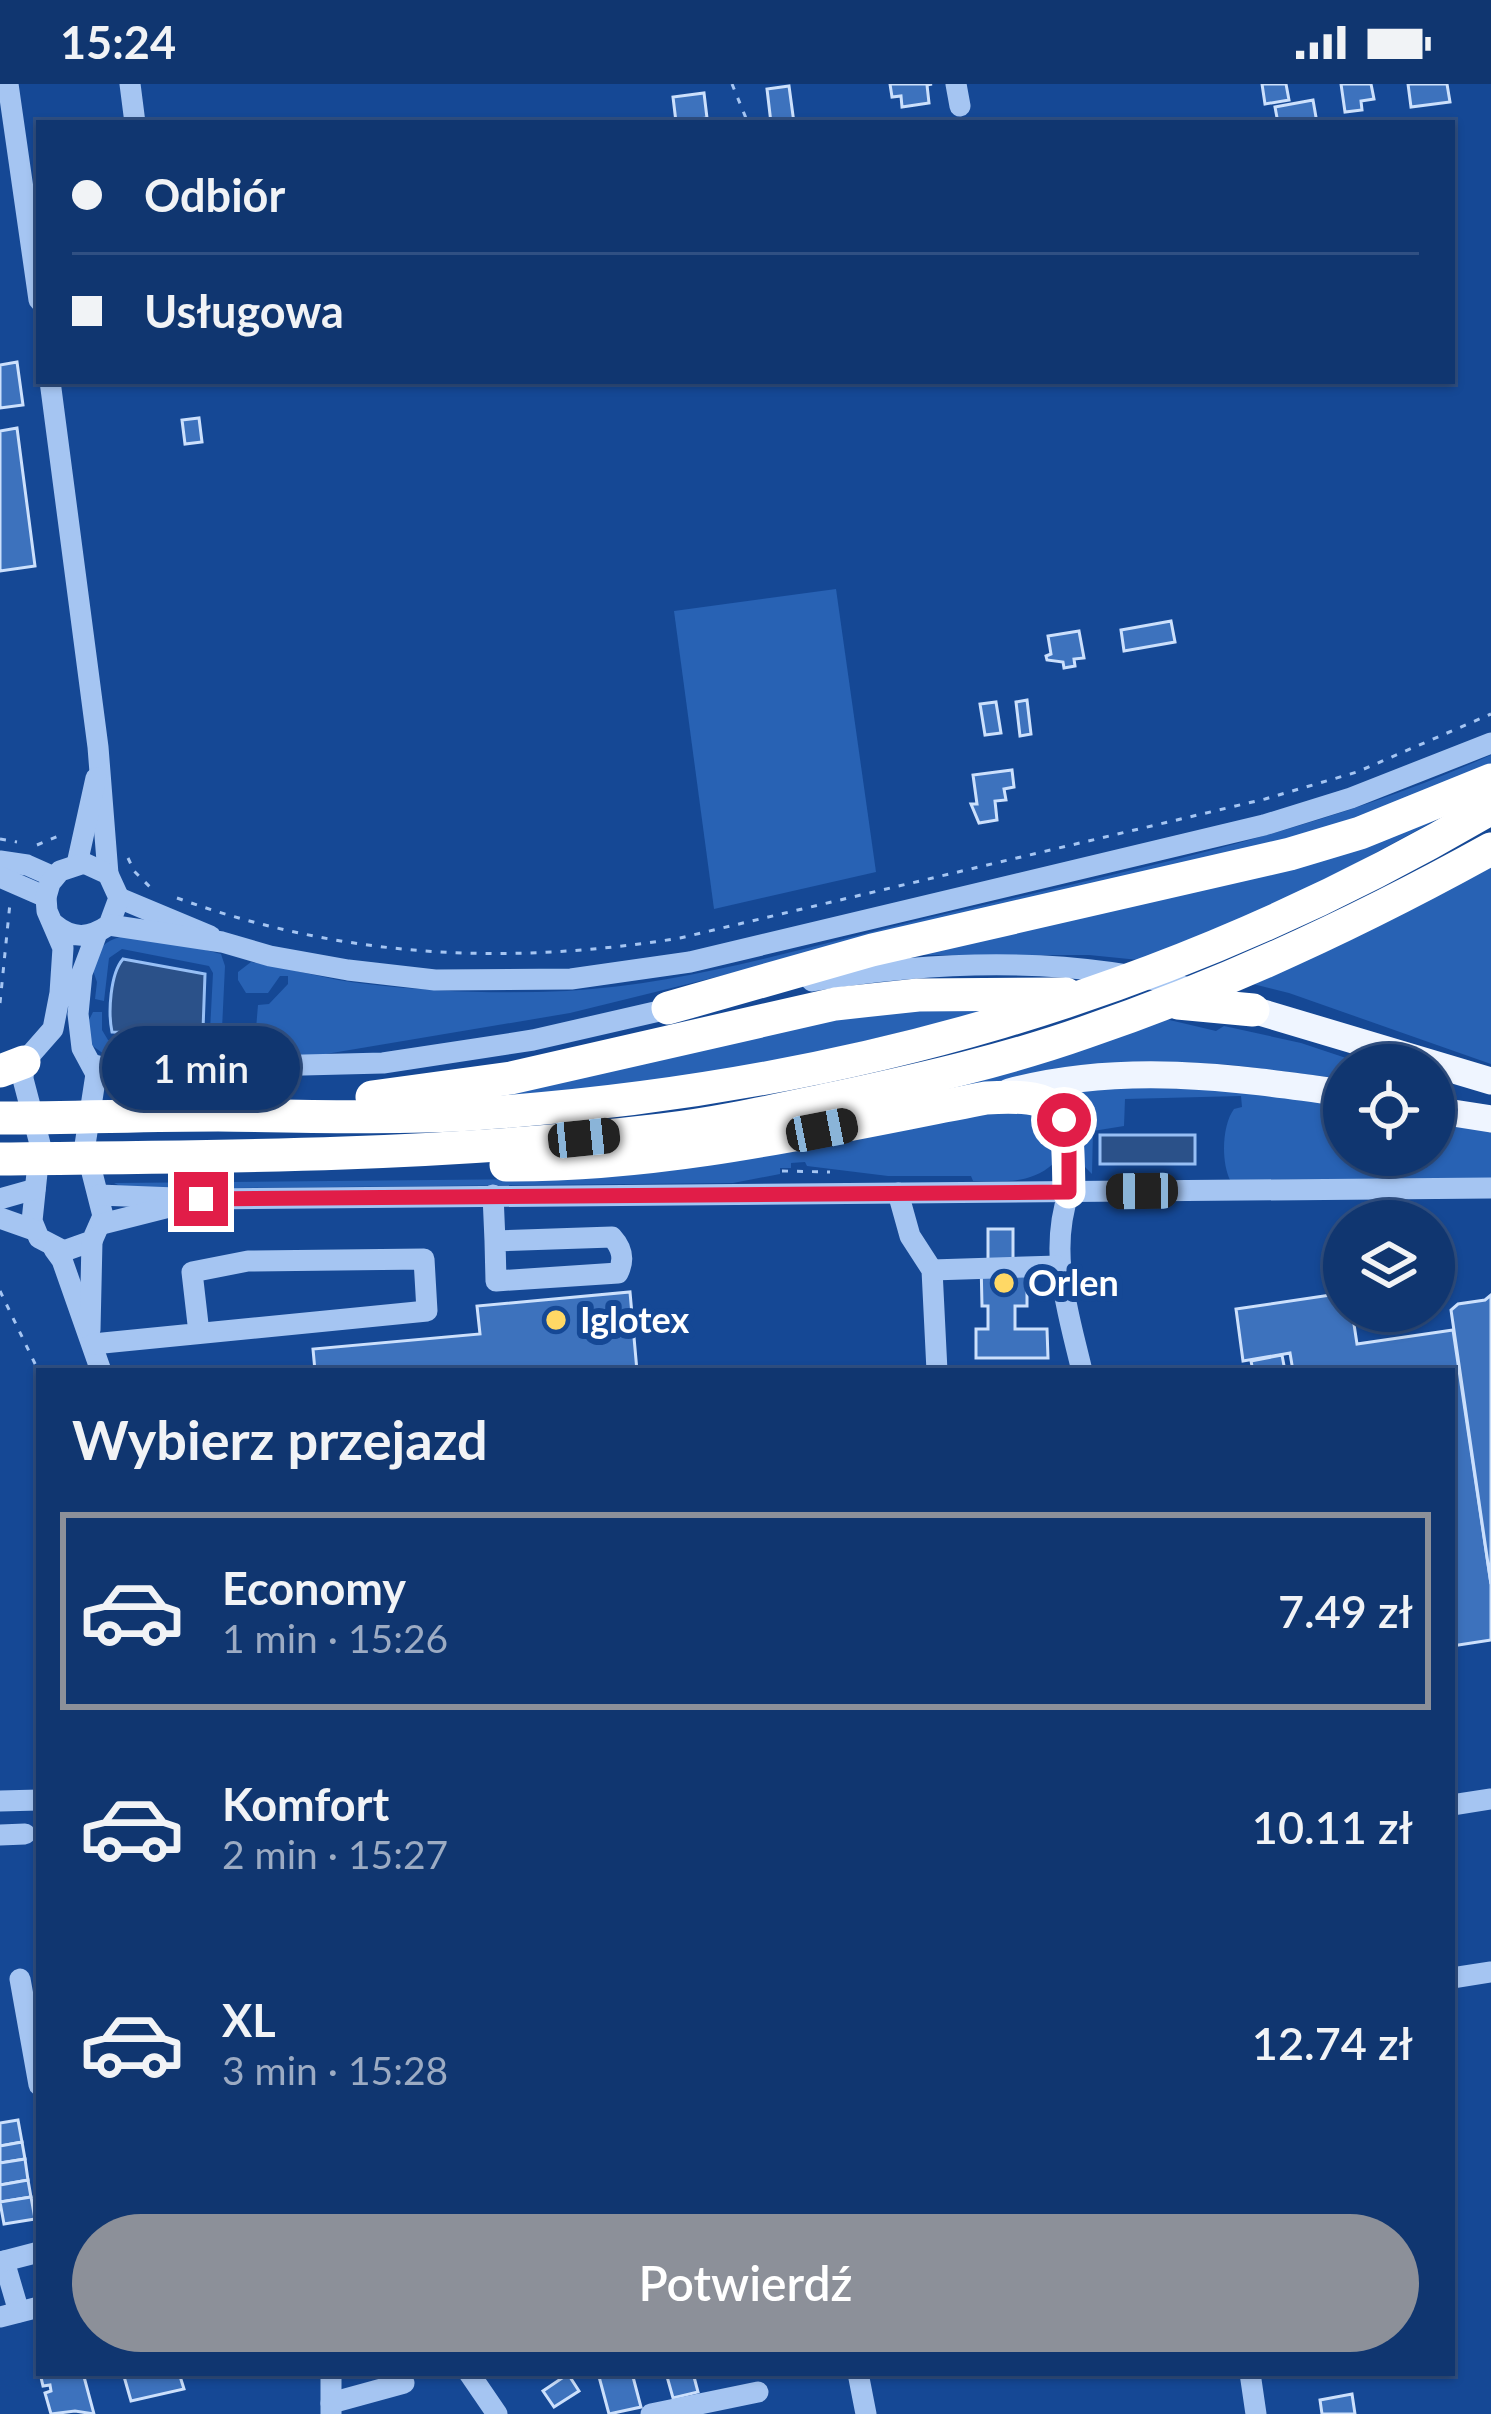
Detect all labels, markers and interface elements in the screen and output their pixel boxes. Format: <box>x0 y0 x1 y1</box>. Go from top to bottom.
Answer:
text: 15:24 <box>60 15 176 69</box>
text: Odbiór <box>144 168 285 222</box>
text: Usługowa <box>144 284 344 338</box>
callout: 1 min <box>102 1025 300 1109</box>
map controls <box>1323 1044 1455 1332</box>
button: locate <box>1323 1044 1455 1176</box>
text: 1 min <box>153 1045 249 1091</box>
route start <box>1037 1093 1091 1147</box>
car <box>783 1105 861 1155</box>
car <box>546 1116 622 1160</box>
route end <box>174 1172 228 1226</box>
car <box>1106 1172 1178 1210</box>
button: layers <box>1323 1200 1455 1332</box>
place label: Orlen <box>1028 1260 1119 1304</box>
marker: Orlen <box>991 1270 1017 1296</box>
place label: Iglotex <box>580 1297 690 1341</box>
marker: Iglotex <box>543 1307 569 1333</box>
text: Wybierz przejazd <box>72 1407 488 1472</box>
icon: car <box>78 1557 186 1665</box>
text: Economy <box>222 1561 406 1615</box>
text: 7.49 zł <box>1278 1584 1413 1638</box>
text: 1 min · 15:26 <box>222 1615 448 1661</box>
icon: car <box>78 1773 186 1881</box>
text: Komfort <box>222 1777 389 1831</box>
text: 10.11 zł <box>1252 1800 1413 1854</box>
text: 2 min · 15:27 <box>222 1831 448 1877</box>
icon: car <box>78 1989 186 2097</box>
text: XL <box>222 1993 276 2047</box>
text: 12.74 zł <box>1252 2016 1413 2070</box>
text: 3 min · 15:28 <box>222 2047 448 2093</box>
button: Potwierdź <box>72 2214 1419 2352</box>

